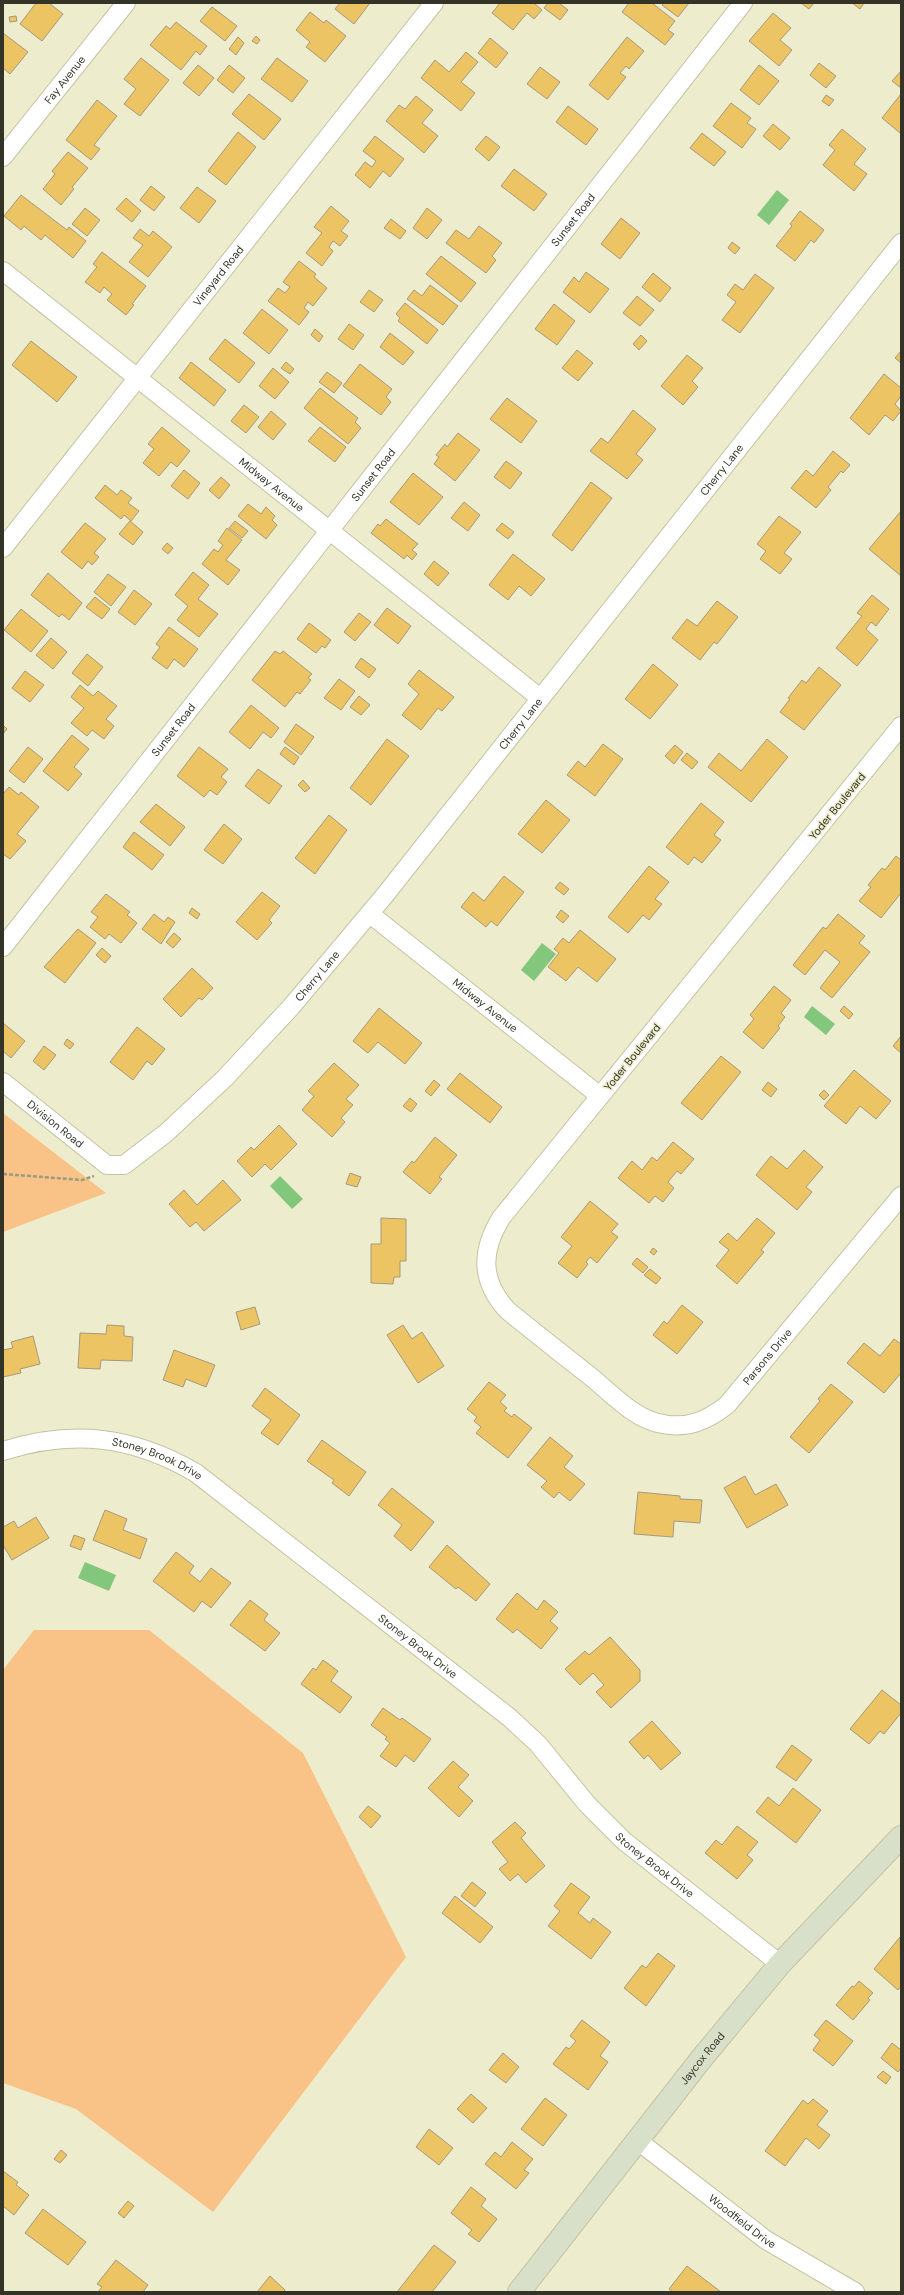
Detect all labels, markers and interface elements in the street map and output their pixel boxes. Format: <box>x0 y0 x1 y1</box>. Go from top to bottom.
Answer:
street label: Fay Avenue <box>41 53 88 107</box>
street label: Sunset Road <box>548 190 598 249</box>
street label: Vineyard Road <box>190 243 247 309</box>
street label: Cherry Lane <box>697 441 746 498</box>
street label: Sunset Road <box>348 445 398 504</box>
street label: Midway Avenue <box>236 454 307 515</box>
street label: Cherry Lane <box>496 695 545 752</box>
street label: Sunset Road <box>148 700 198 759</box>
street label: Yoder Boulevard <box>806 770 868 842</box>
street label: Cherry Lane <box>292 948 342 1004</box>
street label: Midway Avenue <box>450 975 521 1035</box>
street label: Yoder Boulevard <box>601 1021 663 1093</box>
street label: Division Road <box>24 1097 86 1151</box>
street label: Parsons Drive <box>740 1326 795 1388</box>
street label: Stoney Brook Drive <box>111 1434 206 1483</box>
street label: Stoney Brook Drive <box>375 1611 460 1681</box>
street label: Stoney Brook Drive <box>612 1829 697 1901</box>
street label: Jaycox Road <box>677 2029 728 2087</box>
street label: Woodfield Drive <box>706 2191 778 2251</box>

